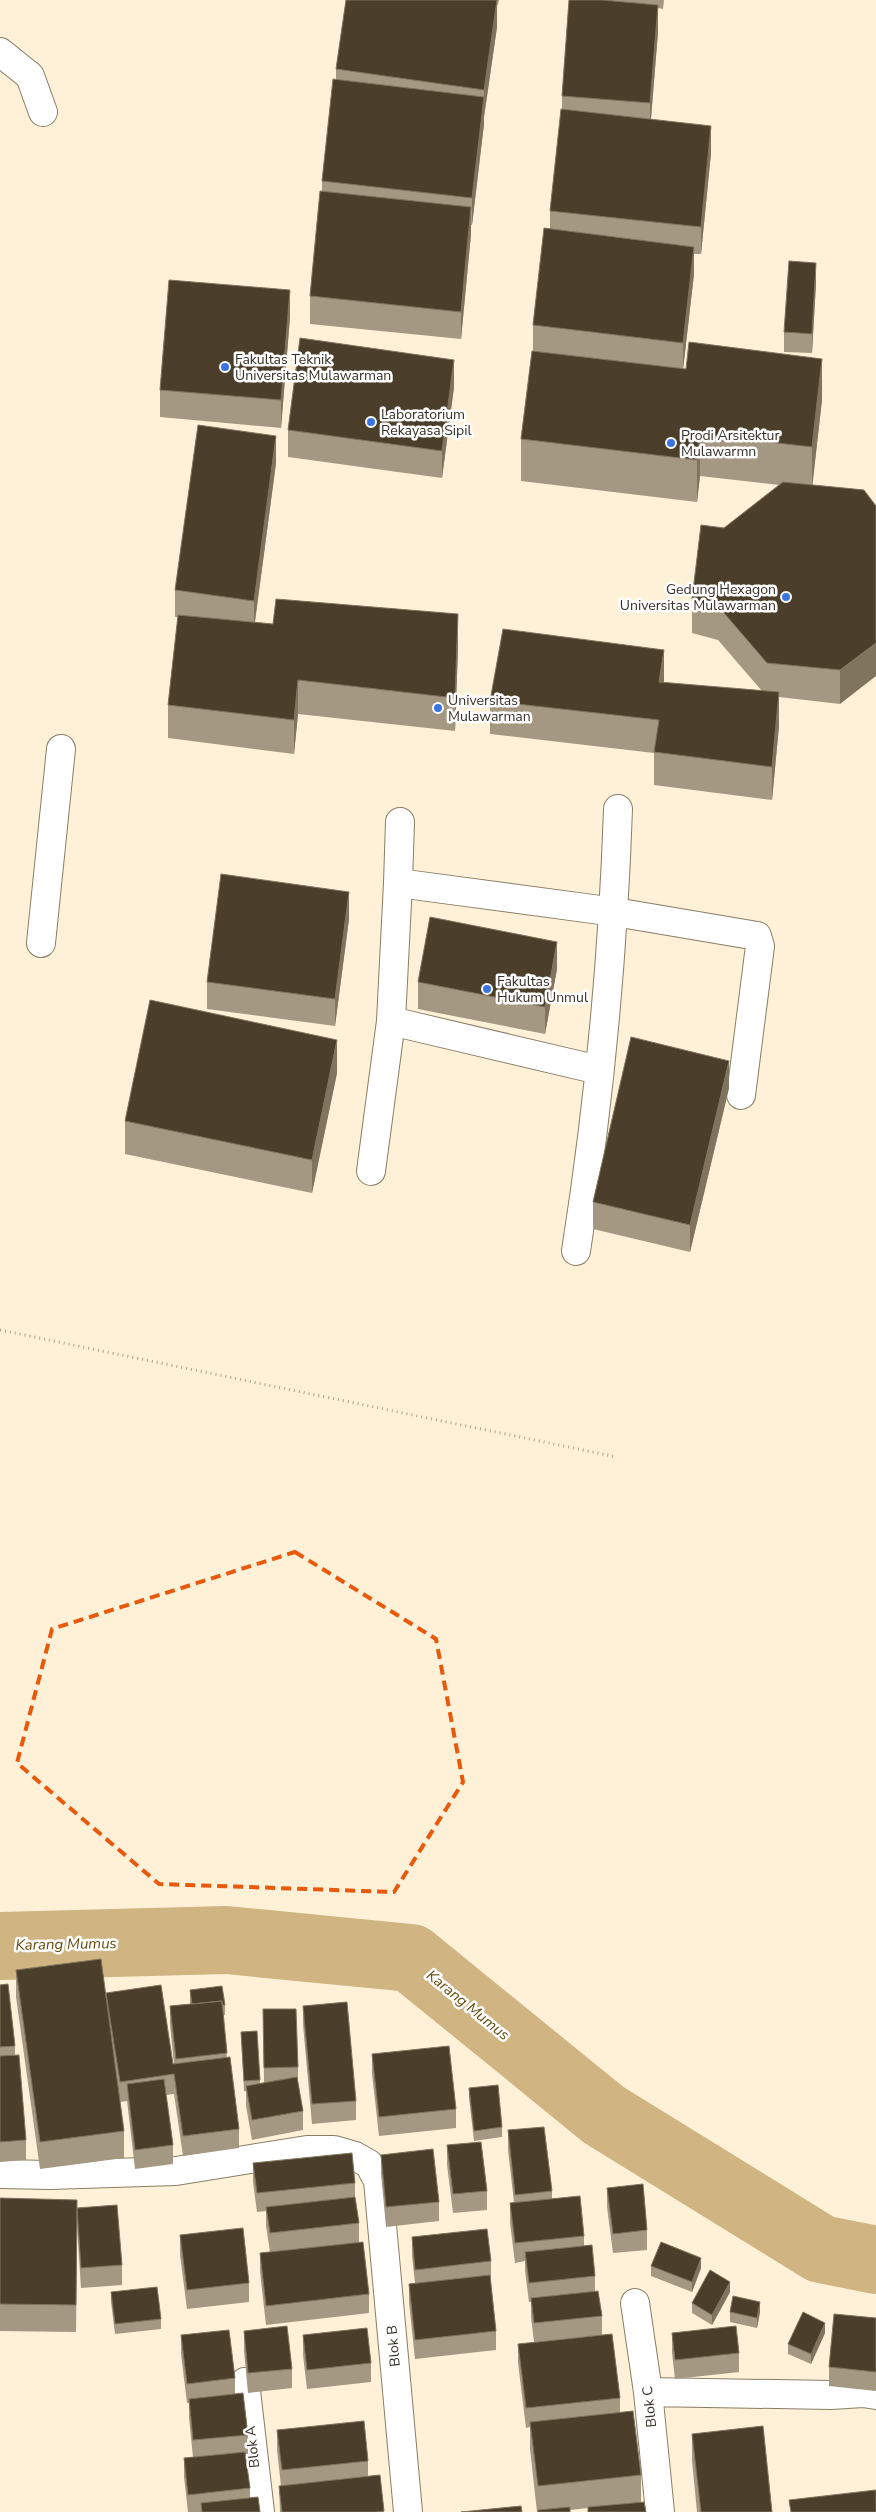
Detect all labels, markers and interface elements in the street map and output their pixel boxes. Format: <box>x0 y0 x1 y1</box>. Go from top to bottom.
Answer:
place label: Fakultas Teknik Universitas Mulawarman <box>235 350 391 385</box>
marker: Fakultas Teknik Universitas Mulawarman <box>219 361 231 373</box>
place label: Laboratorium Rekayasa Sipil <box>381 405 472 440</box>
marker: Laboratorium Rekayasa Sipil <box>365 416 377 428</box>
place label: Prodi Arsitektur Mulawarmn <box>681 426 779 461</box>
marker: Prodi Arsitektur Mulawarmn <box>665 437 677 449</box>
place label: Gedung Hexagon Universitas Mulawarman <box>620 580 776 615</box>
marker: Gedung Hexagon Universitas Mulawarman <box>780 591 792 603</box>
place label: Universitas Mulawarman <box>448 691 531 726</box>
marker: Universitas Mulawarman <box>432 702 444 714</box>
place label: Fakultas Hukum Unmul <box>497 972 589 1007</box>
marker: Fakultas Hukum Unmul <box>481 983 493 995</box>
water label: Karang Mumus <box>15 1933 117 1955</box>
water label: Karang Mumus <box>422 1965 514 2045</box>
street label: Blok B <box>382 2325 405 2367</box>
street label: Blok C <box>638 2385 661 2428</box>
street label: Blok A <box>241 2425 264 2469</box>

